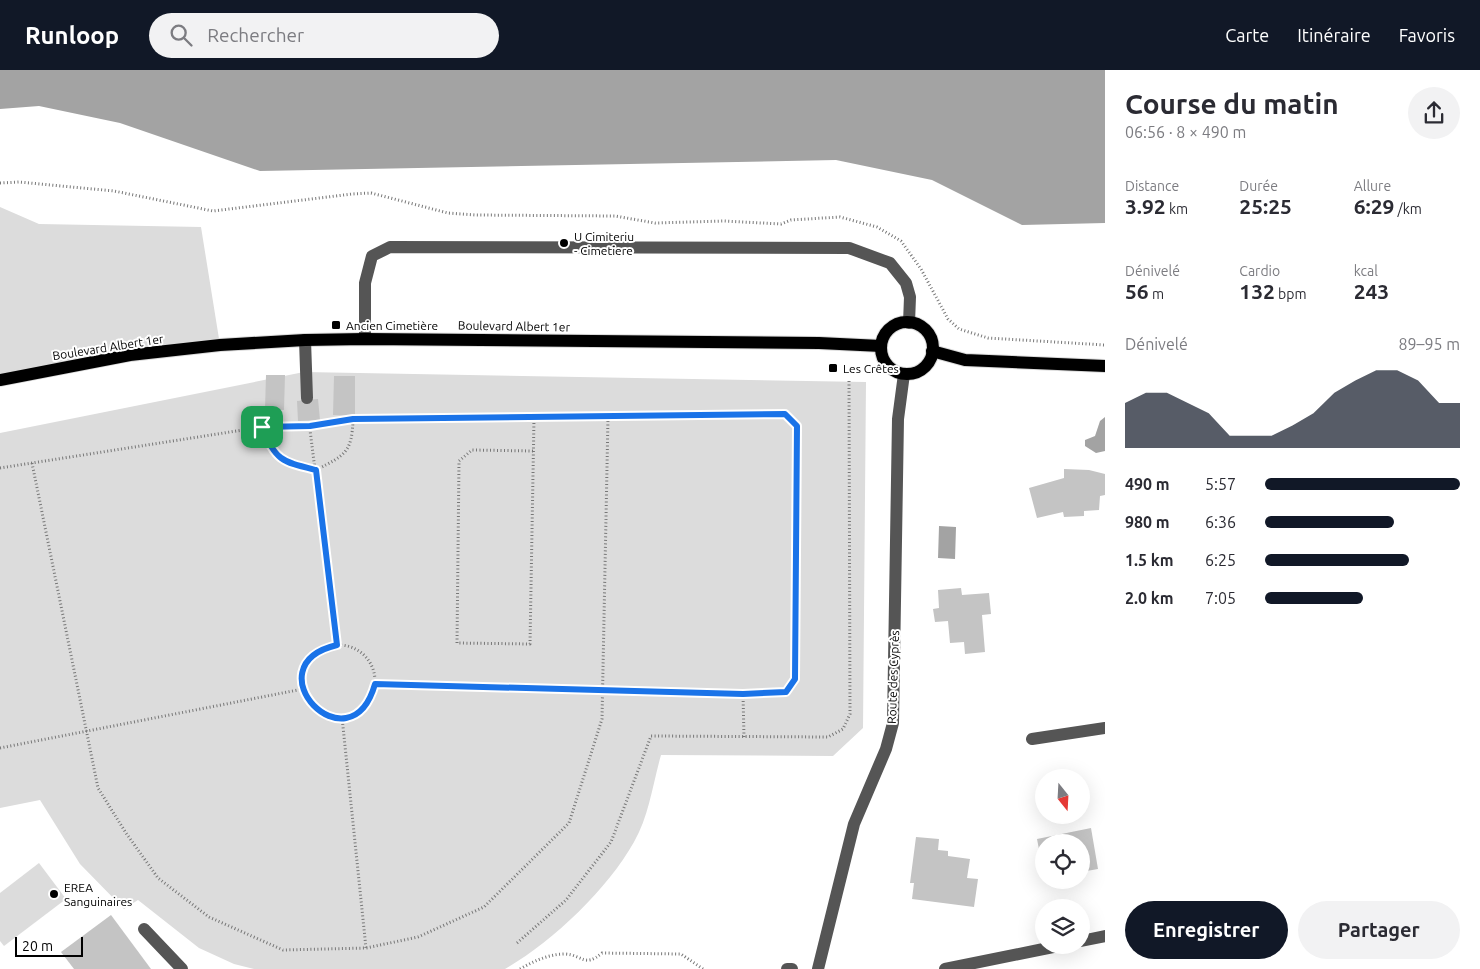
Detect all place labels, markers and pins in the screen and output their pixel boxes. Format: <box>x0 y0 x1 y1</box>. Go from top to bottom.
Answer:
place label: U Cimiteriu - Cimetiere <box>574 230 634 257</box>
marker: U Cimiteriu - Cimetiere <box>558 237 570 249</box>
marker: Ancien Cimetière <box>330 319 342 331</box>
place label: Ancien Cimetière <box>346 319 438 332</box>
marker: Les Crêtes <box>827 362 839 374</box>
place label: Les Crêtes <box>843 362 899 375</box>
pin <box>241 406 283 448</box>
place label: EREA Sanguinaires <box>64 881 132 908</box>
marker: EREA Sanguinaires <box>48 888 60 900</box>

